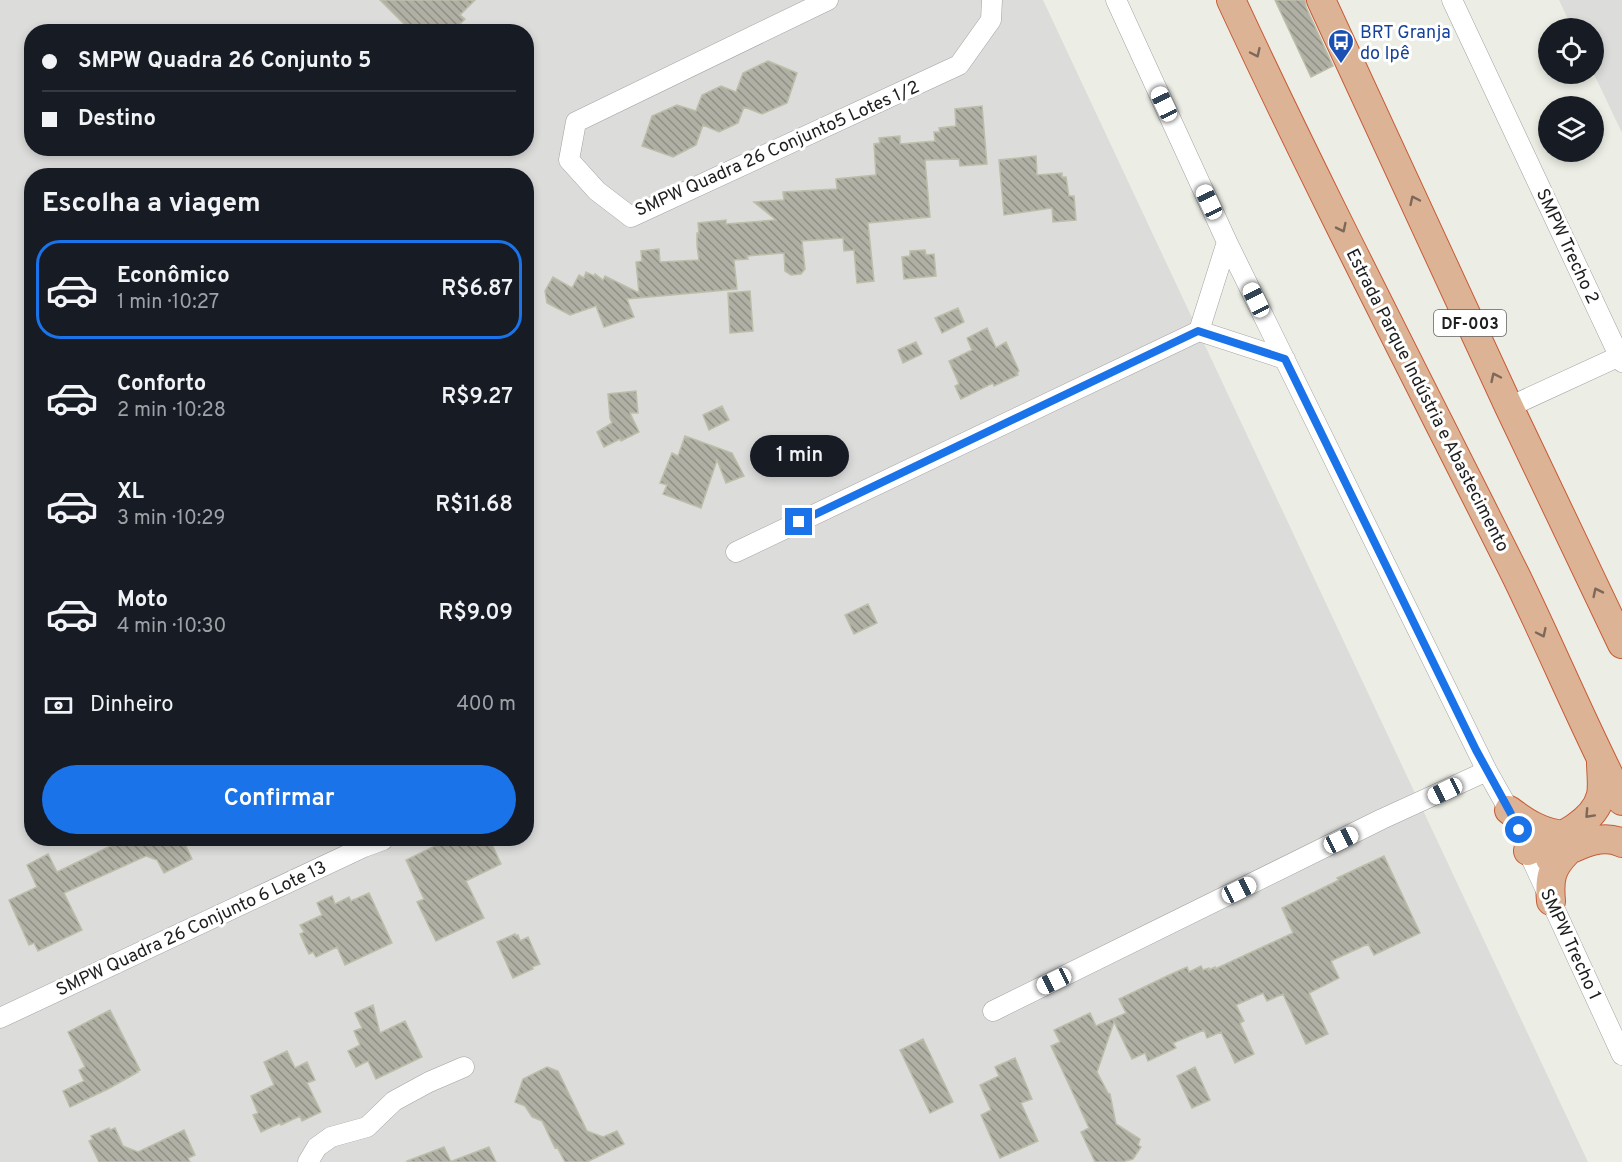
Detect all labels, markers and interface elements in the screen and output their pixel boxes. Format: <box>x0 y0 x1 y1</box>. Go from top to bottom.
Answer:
map controls <box>1538 18 1604 162</box>
button: locate <box>1538 18 1604 84</box>
place label: BRT Granja do Ipê <box>1360 22 1451 66</box>
bus stop icon: BRT Granja do Ipê <box>1326 27 1356 65</box>
one-way arrow <box>1248 47 1260 58</box>
text: SMPW Quadra 26 Conjunto 5 <box>78 48 372 75</box>
street label: SMPW Quadra 26 Conjunto5 Lotes 1/2 <box>632 76 923 223</box>
car <box>1148 84 1180 124</box>
button: layers <box>1538 96 1604 162</box>
text: Destino <box>78 106 156 133</box>
car <box>1193 182 1225 222</box>
street label: SMPW Trecho 2 <box>1530 185 1603 308</box>
text: Escolha a viagem <box>42 187 261 221</box>
one-way arrow <box>1409 196 1421 207</box>
one-way arrow <box>1334 222 1346 233</box>
street label: Estrada Parque Indústria e Abastecimento <box>1340 245 1513 556</box>
icon: car <box>45 263 99 317</box>
text: Econômico <box>117 263 230 290</box>
text: R$6.87 <box>441 276 513 303</box>
car <box>1240 280 1272 320</box>
text: 1 min · 10:27 <box>117 290 219 316</box>
road number: DF-003 <box>1434 310 1506 336</box>
icon: car <box>45 371 99 425</box>
text: Conforto <box>117 371 206 398</box>
one-way arrow <box>1491 373 1503 384</box>
text: R$9.27 <box>441 384 513 411</box>
text: 2 min · 10:28 <box>117 398 226 424</box>
callout: 1 min <box>750 435 848 477</box>
text: 1 min <box>776 443 823 469</box>
icon: car <box>45 479 99 533</box>
text: XL <box>117 479 144 506</box>
text: R$11.68 <box>435 492 513 519</box>
text: 3 min · 10:29 <box>117 506 225 532</box>
route end <box>785 508 812 535</box>
icon: car <box>45 587 99 641</box>
text: Moto <box>117 587 168 614</box>
one-way arrow <box>1592 587 1604 598</box>
text: R$9.09 <box>438 600 513 627</box>
text: 4 min · 10:30 <box>117 614 226 640</box>
one-way arrow <box>1535 626 1547 637</box>
icon: cash <box>42 689 75 722</box>
text: Dinheiro <box>90 692 173 719</box>
text: 400 m <box>456 692 516 718</box>
button: Confirmar <box>42 765 516 834</box>
car <box>1425 775 1465 807</box>
one-way arrow <box>1585 808 1596 818</box>
route start <box>1505 816 1532 843</box>
car <box>1321 824 1361 856</box>
street label: SMPW Quadra 26 Conjunto 6 Lote 13 <box>53 856 330 1002</box>
car <box>1219 874 1259 906</box>
street label: SMPW Trecho 1 <box>1534 885 1605 1004</box>
car <box>1034 965 1074 997</box>

